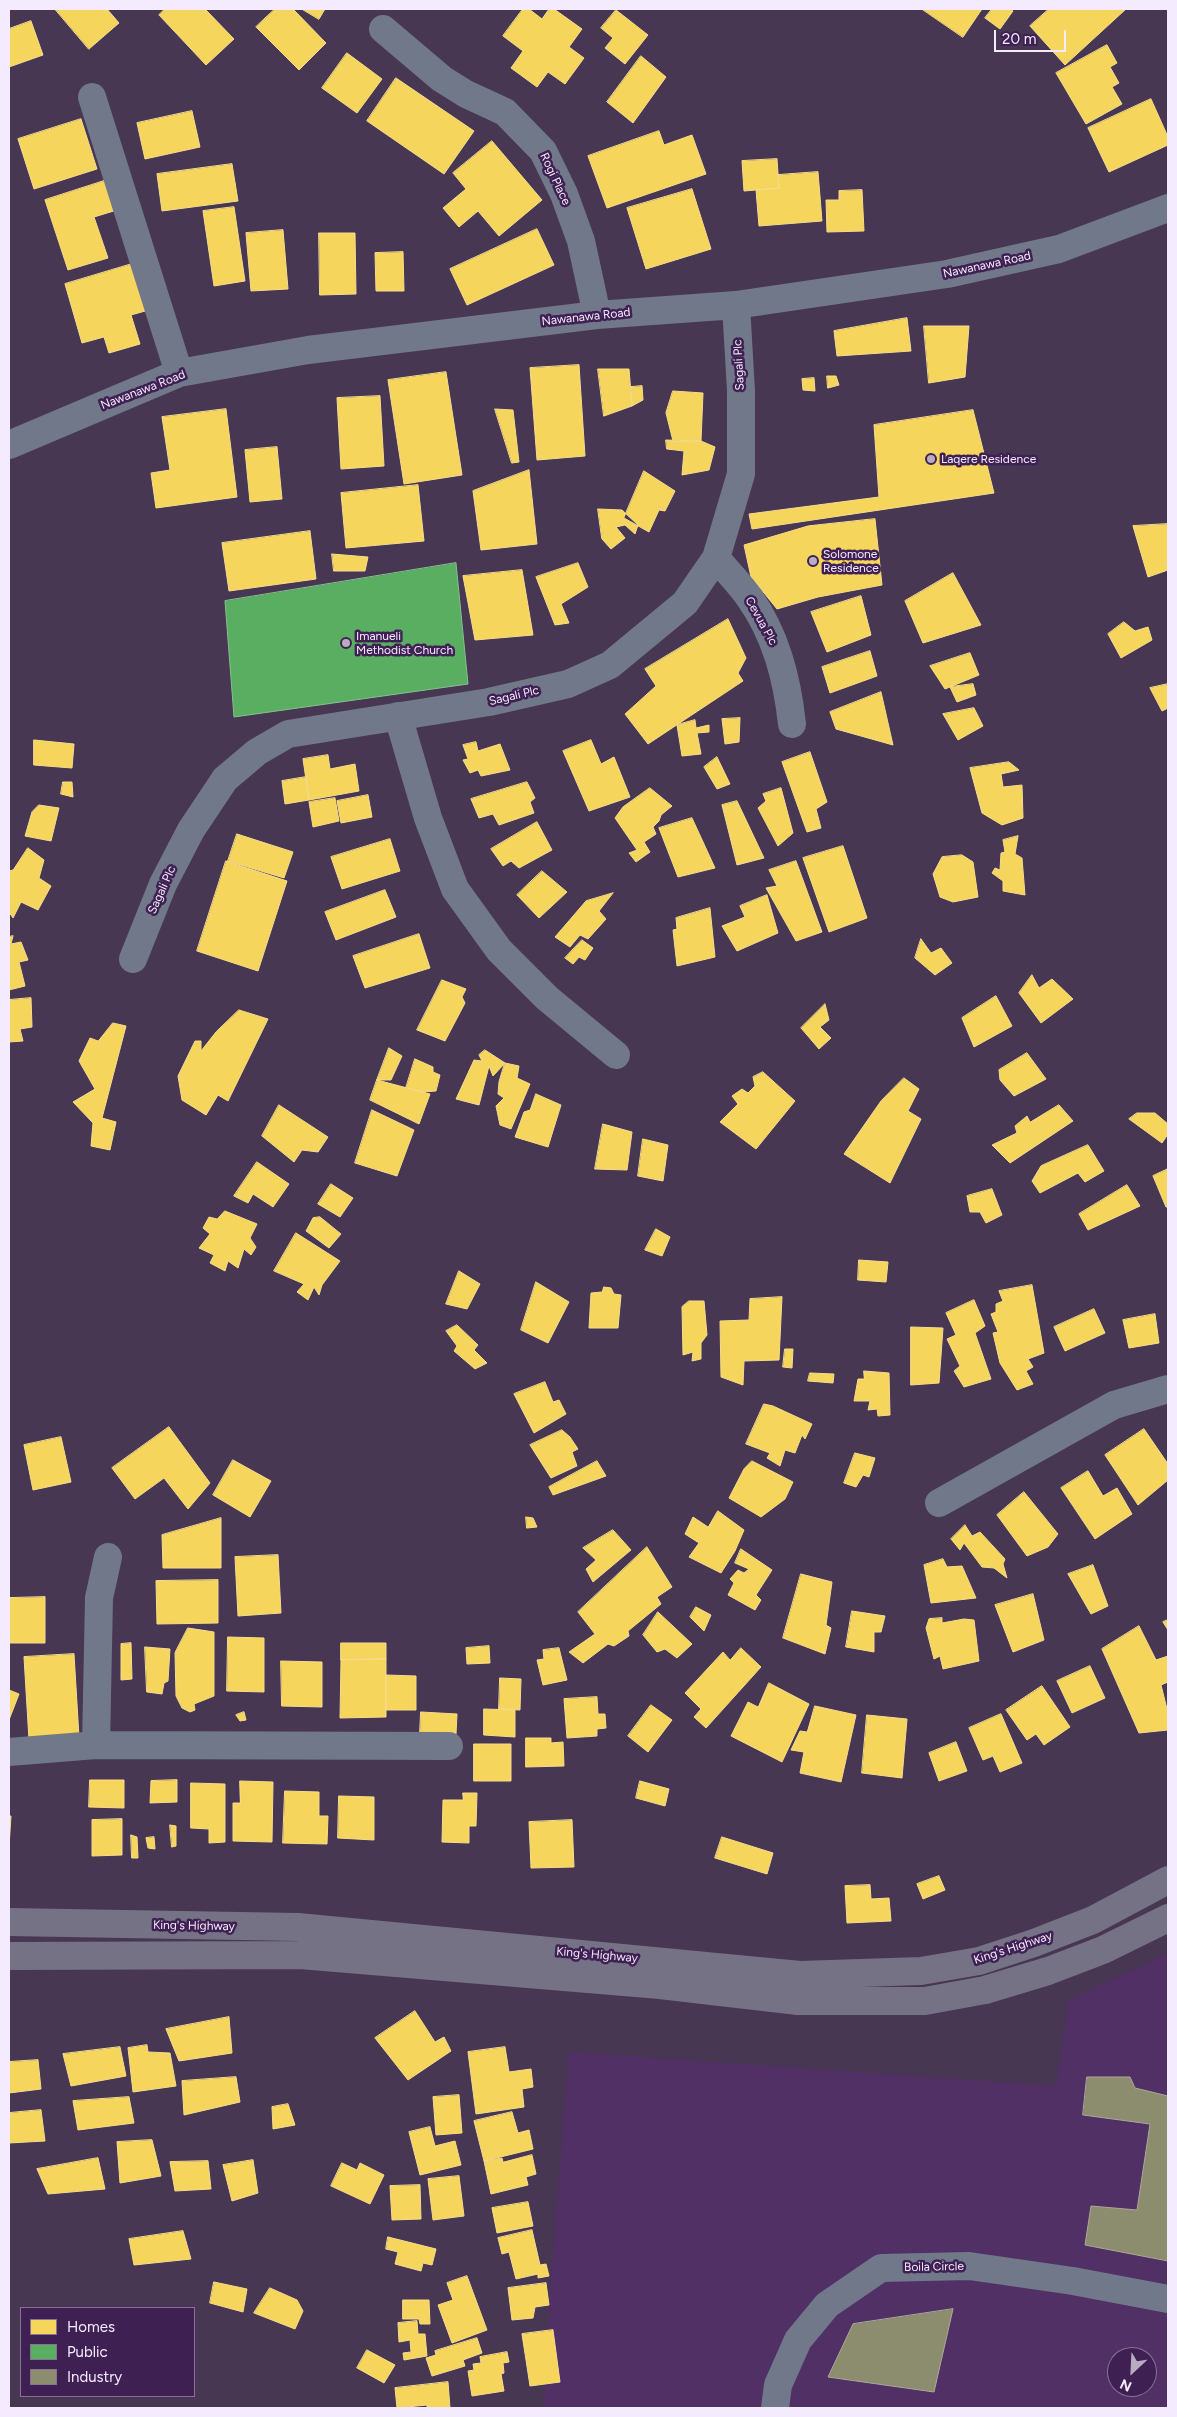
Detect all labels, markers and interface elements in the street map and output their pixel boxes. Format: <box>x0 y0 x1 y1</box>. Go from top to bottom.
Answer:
scale bar <box>997 20 1070 52</box>
text: 20 m <box>1002 30 1036 48</box>
street label: Rogi Place <box>537 151 573 207</box>
street label: Nawanawa Road <box>942 249 1032 281</box>
street label: Nawanawa Road <box>541 305 631 329</box>
street label: Sagali Plc <box>730 339 748 391</box>
street label: Nawanawa Road <box>99 367 187 413</box>
place label: Laqere Residence <box>941 452 1036 466</box>
marker: Laqere Residence <box>925 453 937 465</box>
place label: Solomone Residence <box>823 547 879 575</box>
marker: Solomone Residence <box>807 555 819 567</box>
street label: Cevua Plc <box>742 594 780 648</box>
place label: Imanueli Methodist Church <box>356 629 453 657</box>
marker: Imanueli Methodist Church <box>340 637 352 649</box>
street label: Sagali Plc <box>487 683 541 709</box>
street label: Sagali Plc <box>145 864 179 916</box>
street label: King's Highway <box>153 1918 235 1934</box>
street label: King's Highway <box>972 1929 1054 1967</box>
street label: King's Highway <box>556 1944 638 1966</box>
street label: Boila Circle <box>904 2259 964 2275</box>
legend <box>20 2307 195 2397</box>
text: Homes <box>67 2318 115 2336</box>
text: Public <box>67 2343 108 2361</box>
north arrow <box>1107 2347 1157 2397</box>
text: Industry <box>67 2368 122 2386</box>
text: N <box>1117 2375 1134 2395</box>

